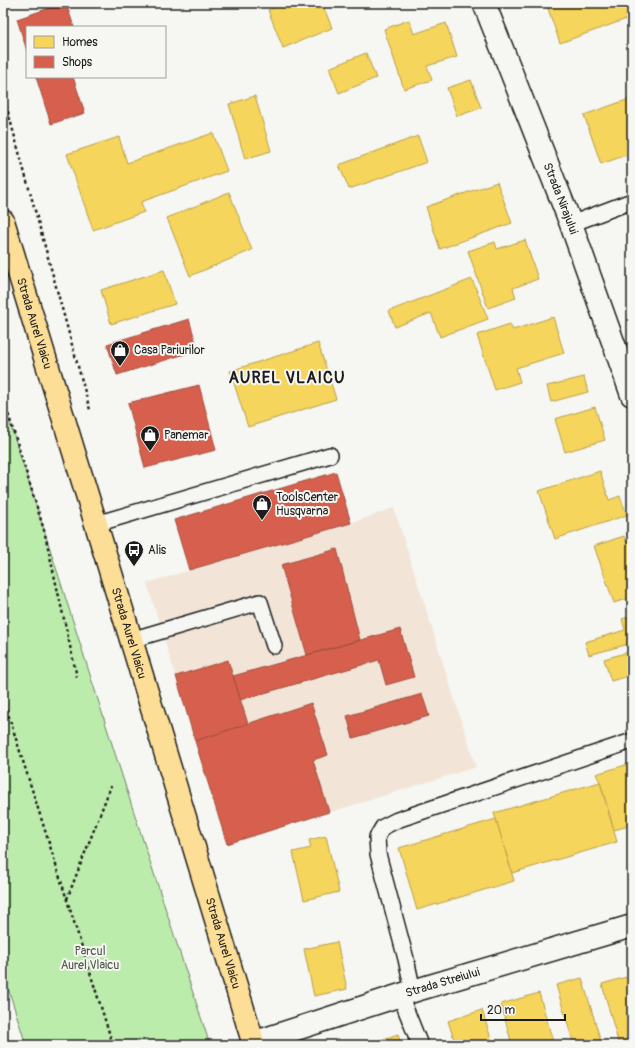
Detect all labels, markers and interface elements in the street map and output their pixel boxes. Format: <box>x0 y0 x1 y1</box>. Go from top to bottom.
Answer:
legend <box>26 26 166 78</box>
text: Homes <box>62 35 98 50</box>
text: Shops <box>62 55 93 70</box>
street label: Strada Nirajului <box>540 161 581 236</box>
street label: Strada Aurel Vlaicu <box>13 276 55 371</box>
shop icon: Casa Pariurilor <box>109 339 131 367</box>
place label: Casa Pariurilor <box>134 343 205 358</box>
district label: AUREL VLAICU <box>228 368 346 388</box>
shop icon: Panemar <box>139 424 161 452</box>
place label: Panemar <box>164 428 209 443</box>
place label: ToolsCenter Husqvarna <box>276 490 339 519</box>
shop icon: ToolsCenter Husqvarna <box>251 493 273 521</box>
bus stop icon: Alis <box>123 539 145 567</box>
place label: Alis <box>148 543 167 558</box>
street label: Strada Aurel Vlaicu <box>108 586 150 681</box>
street label: Strada Aurel Vlaicu <box>202 896 244 991</box>
park label: Parcul Aurel Vlaicu <box>61 944 119 973</box>
street label: Strada Streiului <box>404 965 482 1001</box>
scale bar <box>481 996 565 1022</box>
text: 20 m <box>487 1003 516 1018</box>

